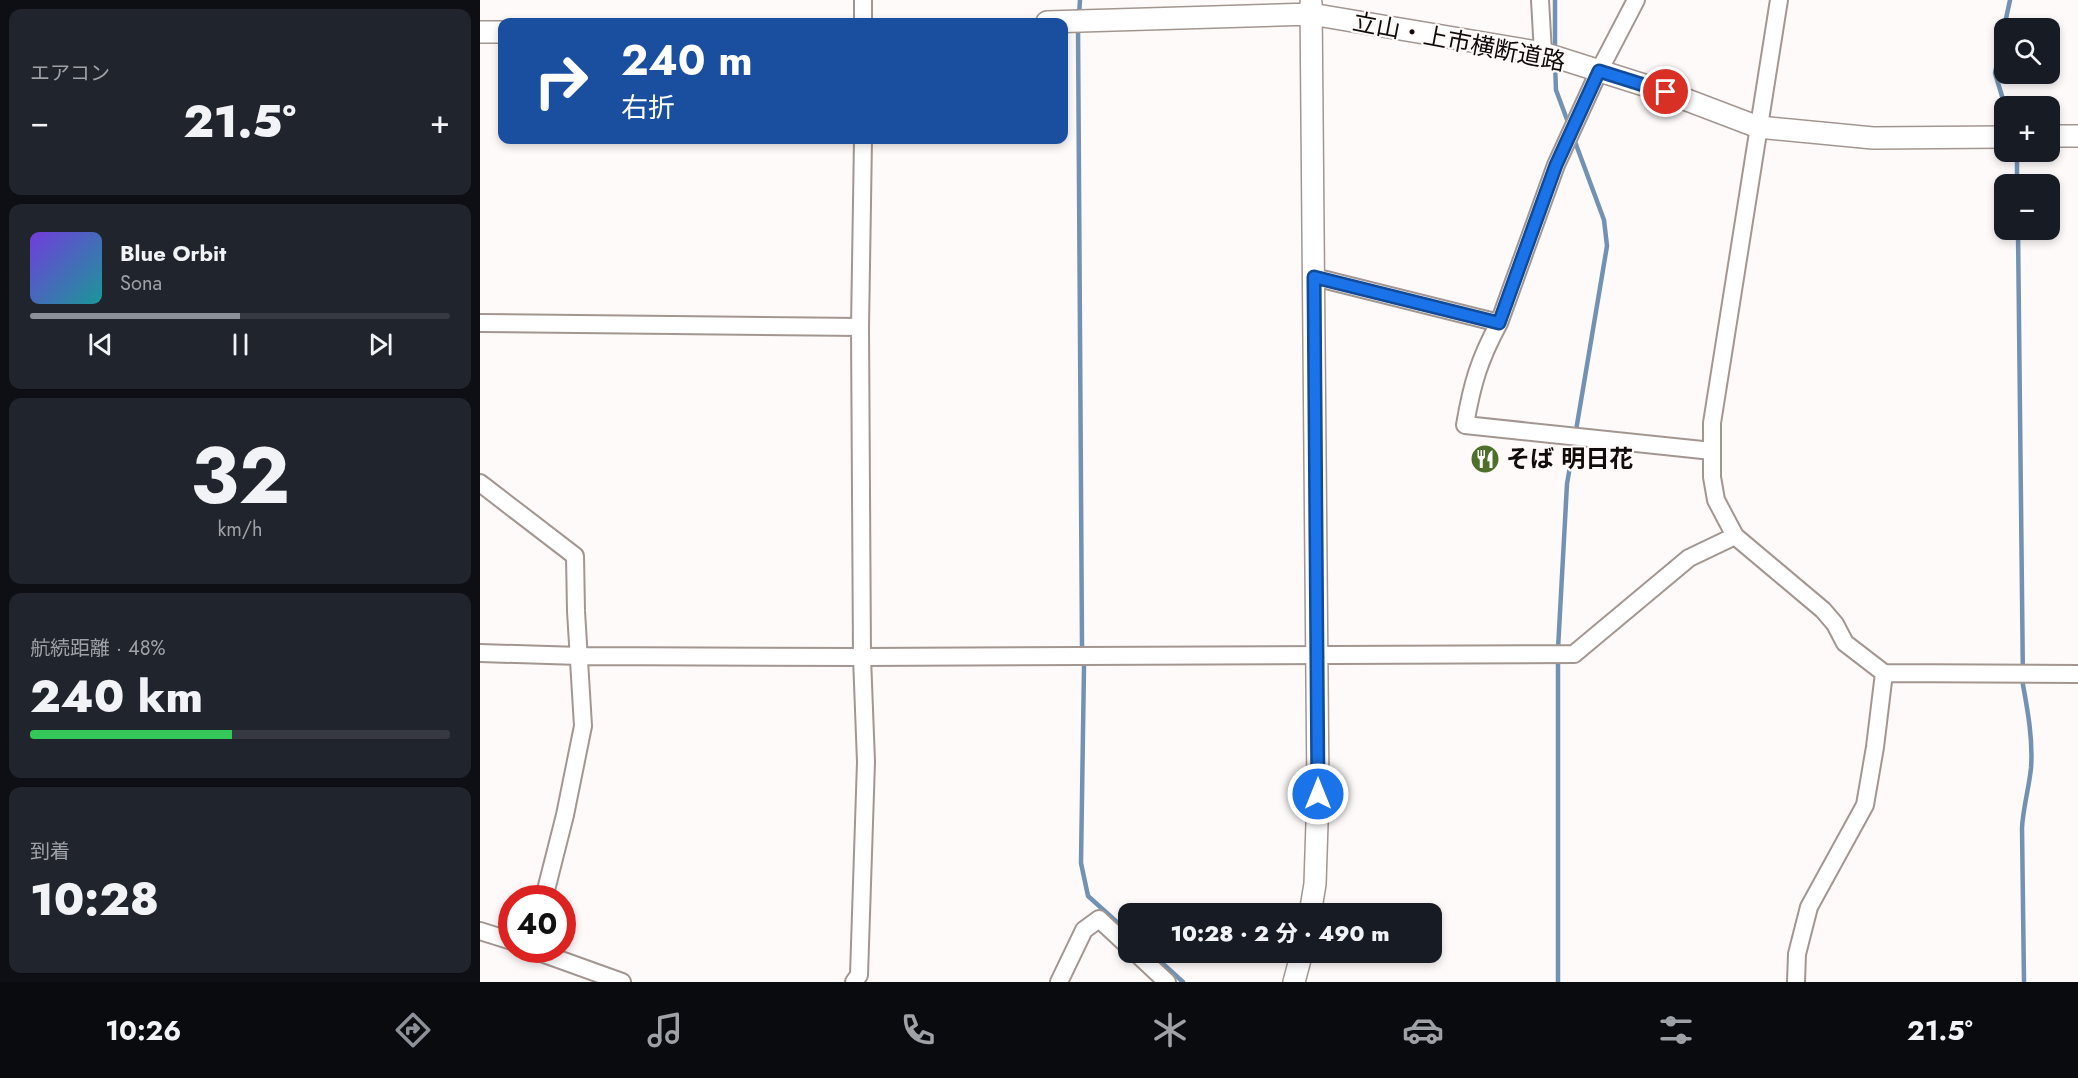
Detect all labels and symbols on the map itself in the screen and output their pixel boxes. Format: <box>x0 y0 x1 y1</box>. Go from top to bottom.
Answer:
street label: 立山・上市横断道路 <box>1350 4 1568 79</box>
pin <box>1640 66 1691 117</box>
place label: そば 明日花 <box>1506 441 1633 476</box>
restaurant icon: そば 明日花 <box>1469 443 1501 475</box>
position arrow <box>1286 762 1350 826</box>
speed limit sign: 40 <box>498 885 576 963</box>

